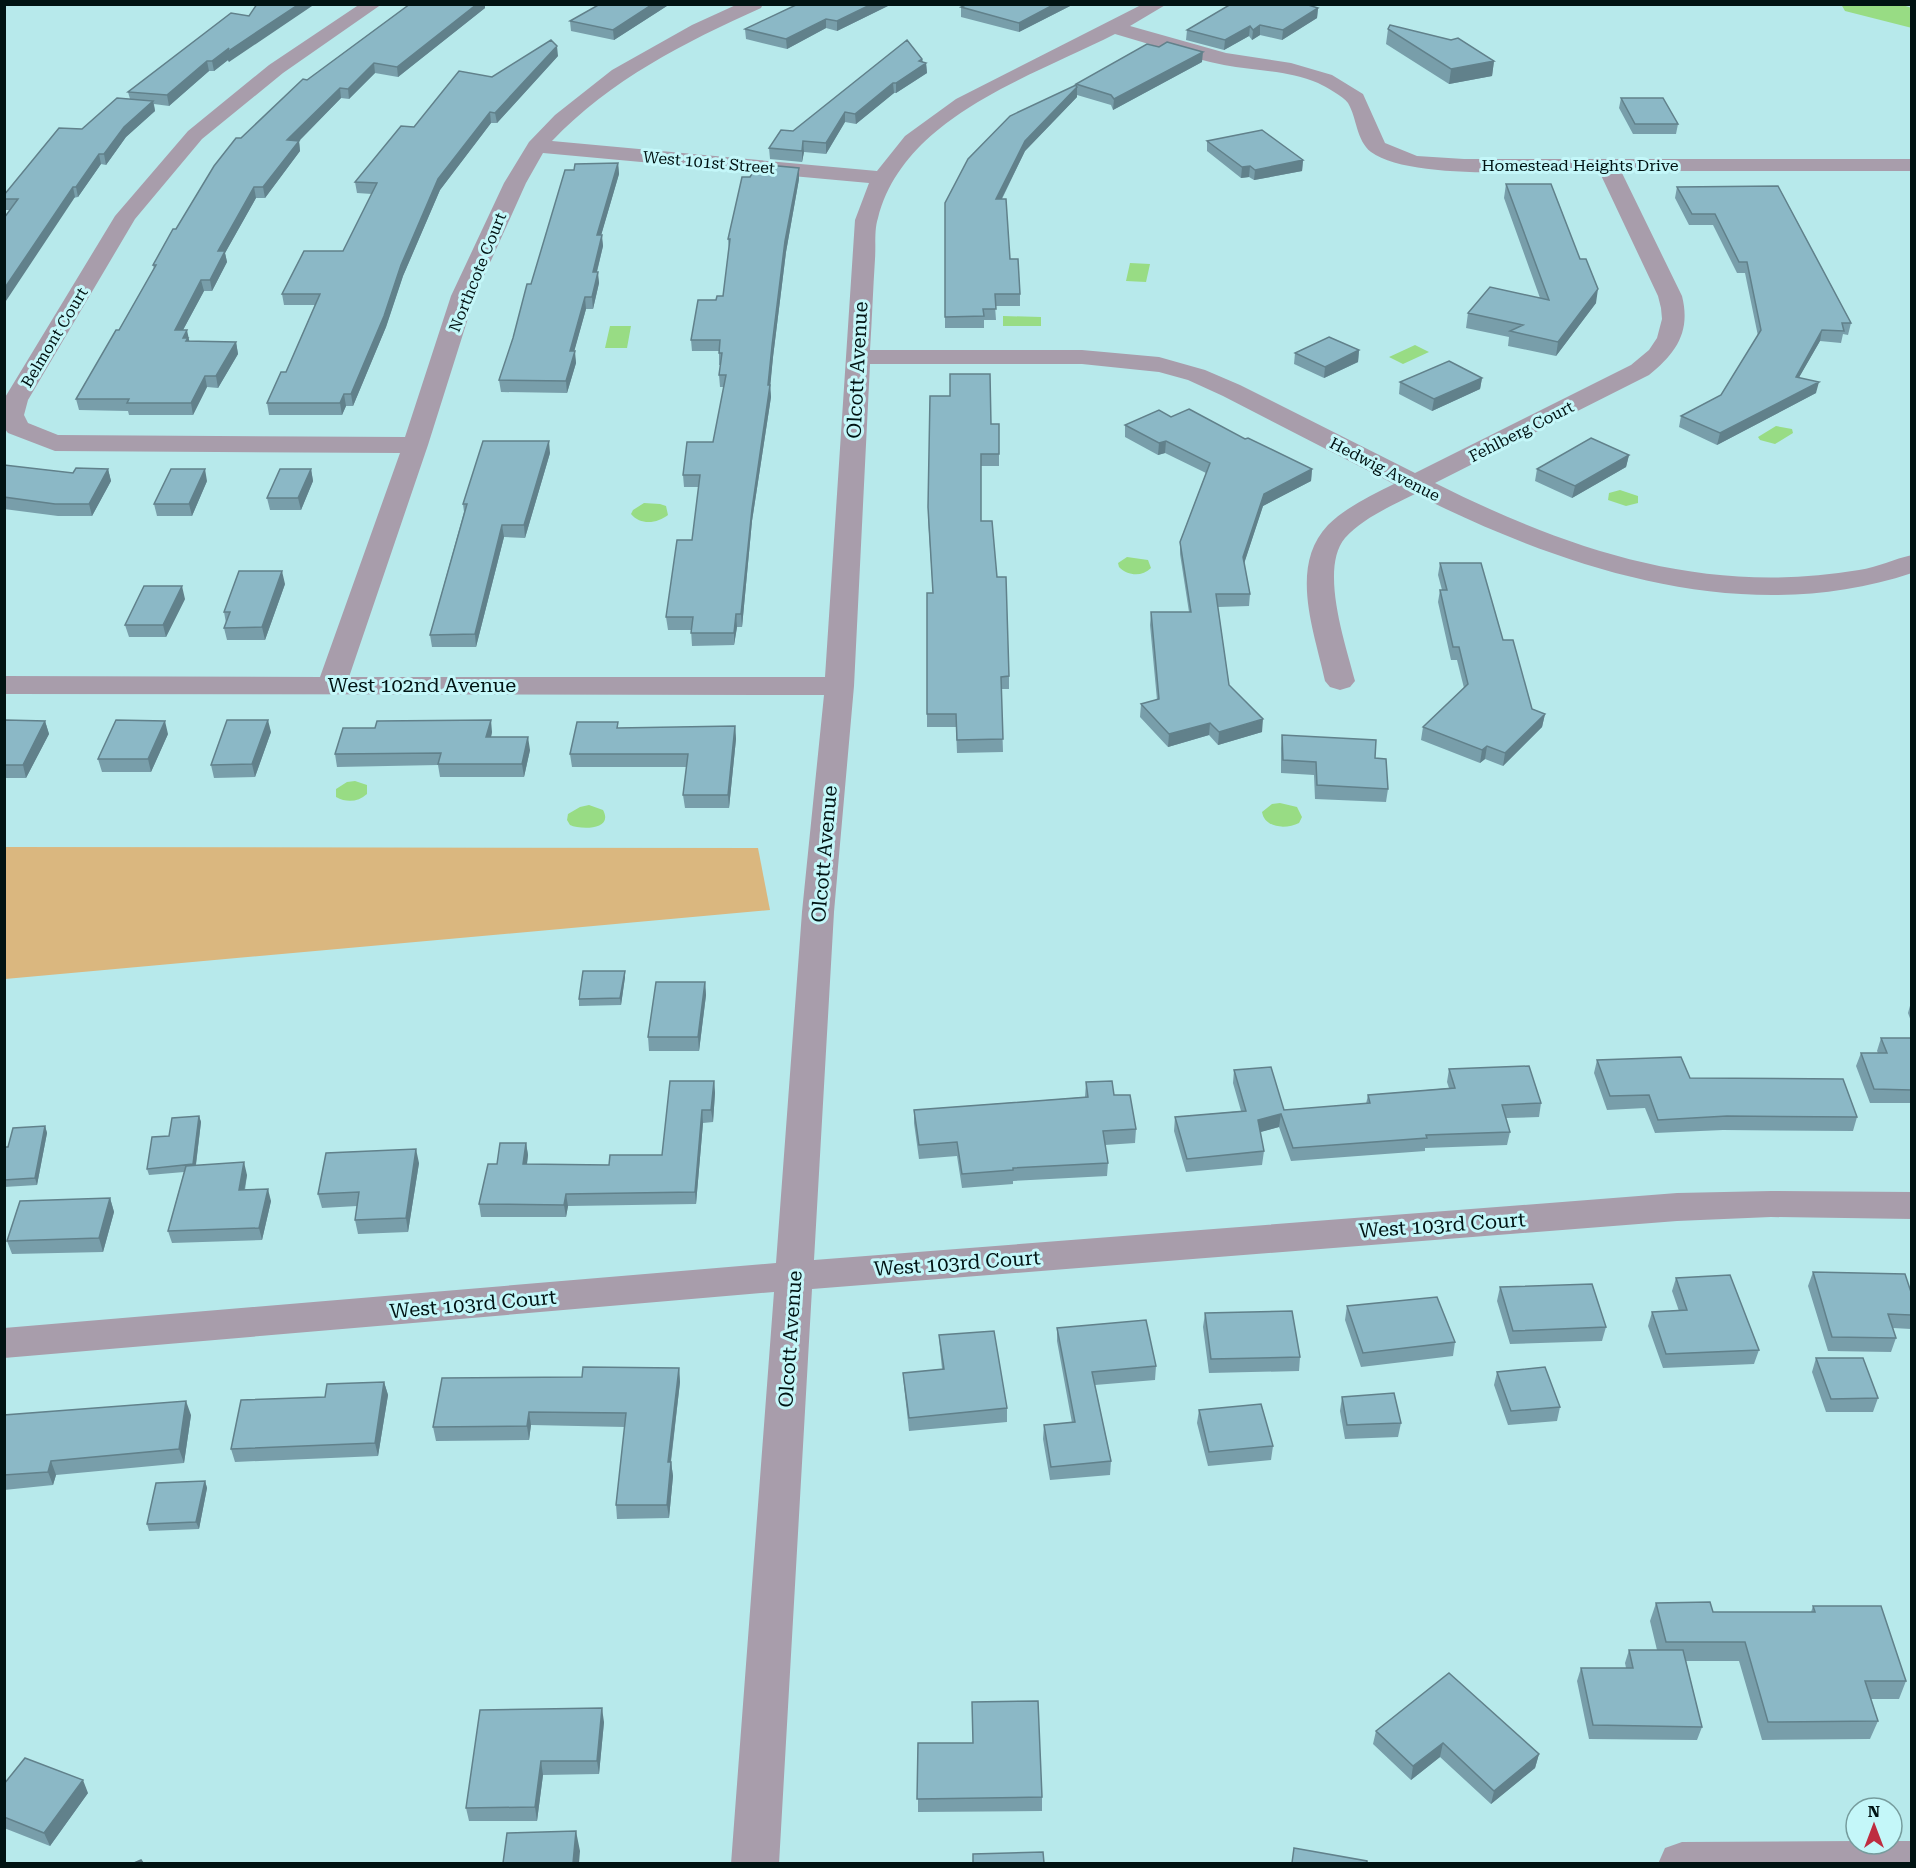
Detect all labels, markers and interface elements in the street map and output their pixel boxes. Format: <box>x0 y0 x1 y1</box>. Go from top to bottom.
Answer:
street label: West 101st Street <box>642 147 776 178</box>
street label: Homestead Heights Drive <box>1481 156 1679 175</box>
street label: Northcote Court <box>445 210 510 335</box>
street label: Belmont Court <box>17 284 92 391</box>
street label: Olcott Avenue <box>841 301 873 439</box>
street label: Fehlberg Court <box>1466 397 1577 466</box>
street label: Hedwig Avenue <box>1326 433 1443 506</box>
street label: West 102nd Avenue <box>328 673 516 697</box>
street label: Olcott Avenue <box>806 784 842 923</box>
street label: West 103rd Court <box>1358 1207 1527 1243</box>
street label: West 103rd Court <box>873 1245 1042 1281</box>
street label: Olcott Avenue <box>773 1270 807 1408</box>
street label: West 103rd Court <box>389 1285 558 1323</box>
north arrow <box>1844 1796 1904 1856</box>
text: N <box>1868 1802 1880 1821</box>

